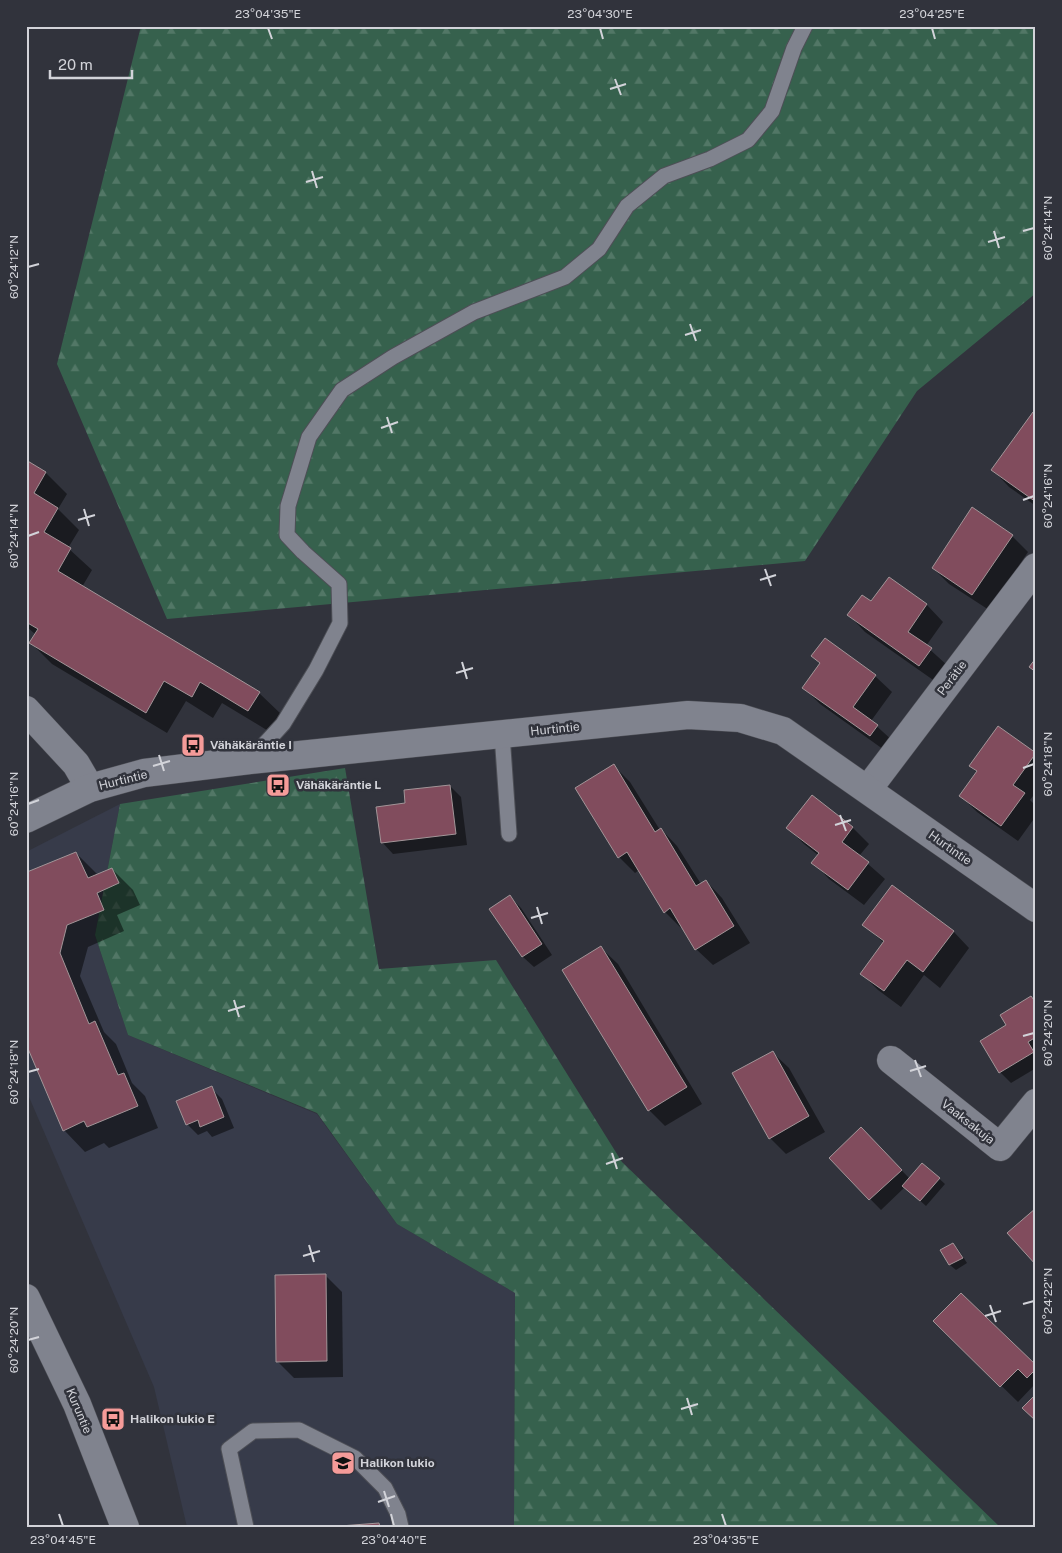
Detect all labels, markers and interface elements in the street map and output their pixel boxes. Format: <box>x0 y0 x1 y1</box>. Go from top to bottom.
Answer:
text: 23°04'35"E <box>235 7 301 21</box>
text: 23°04'30"E <box>567 7 633 21</box>
text: 23°04'25"E <box>899 7 965 21</box>
scale bar <box>50 48 132 80</box>
text: 20 m <box>58 56 93 73</box>
text: 60°24'14"N <box>1041 196 1055 260</box>
text: 60°24'12"N <box>7 235 21 299</box>
text: 60°24'16"N <box>1041 464 1055 528</box>
text: 60°24'14"N <box>7 504 21 568</box>
street label: Perätie <box>934 658 970 698</box>
street label: Hurtintie <box>530 719 581 739</box>
bus stop icon: Vähäkäräntie I <box>180 732 206 758</box>
text: 60°24'18"N <box>1041 732 1055 796</box>
place label: Vähäkäräntie I <box>210 738 292 752</box>
street label: Hurtintie <box>97 767 149 793</box>
text: 60°24'16"N <box>7 772 21 836</box>
bus stop icon: Vähäkäräntie L <box>265 772 291 798</box>
place label: Vähäkäräntie L <box>296 778 381 792</box>
street label: Hurtintie <box>926 828 974 868</box>
text: 60°24'20"N <box>1041 1000 1055 1066</box>
text: 60°24'18"N <box>7 1040 21 1104</box>
street label: Vaaksakuja <box>939 1097 997 1147</box>
text: 60°24'22"N <box>1041 1268 1055 1334</box>
text: 60°24'20"N <box>7 1307 21 1373</box>
street label: Kuruntie <box>63 1386 95 1436</box>
bus stop icon: Halikon lukio E <box>100 1406 126 1432</box>
place label: Halikon lukio E <box>130 1412 215 1426</box>
school or university icon: Halikon lukio <box>330 1450 356 1476</box>
place label: Halikon lukio <box>360 1456 435 1470</box>
text: 23°04'45"E <box>30 1533 96 1547</box>
text: 23°04'40"E <box>361 1533 427 1547</box>
text: 23°04'35"E <box>693 1533 759 1547</box>

